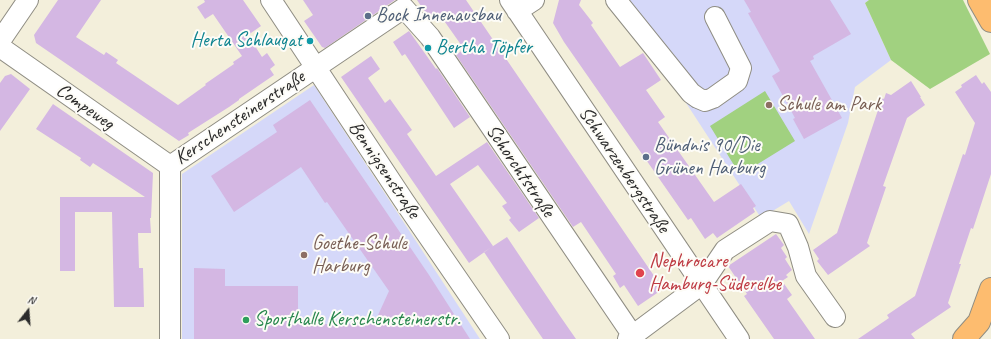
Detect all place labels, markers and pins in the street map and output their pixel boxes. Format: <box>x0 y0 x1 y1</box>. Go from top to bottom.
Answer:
place label: Bock Innenausbau <box>376 4 501 28</box>
marker: Bock Innenausbau <box>363 11 373 21</box>
place label: Herta Schlaugat <box>191 29 302 53</box>
marker: Herta Schlaugat <box>305 36 315 46</box>
place label: Bertha Töpfer <box>436 36 532 60</box>
marker: Bertha Töpfer <box>423 43 433 53</box>
place label: Schule am Park <box>777 93 881 117</box>
marker: Schule am Park <box>764 100 774 110</box>
place label: Bündnis 90/Die Grünen Harburg <box>654 134 765 181</box>
marker: Bündnis 90/Die Grünen Harburg <box>641 152 651 162</box>
place label: Goethe-Schule Harburg <box>312 232 407 279</box>
marker: Goethe-Schule Harburg <box>299 250 309 260</box>
place label: Nephrocare Hamburg-Süderelbe <box>649 250 781 297</box>
marker: Nephrocare Hamburg-Süderelbe <box>634 267 646 279</box>
place label: Sporthalle Kerschensteinerstr. <box>254 308 460 332</box>
marker: Sporthalle Kerschensteinerstr. <box>241 315 251 325</box>

